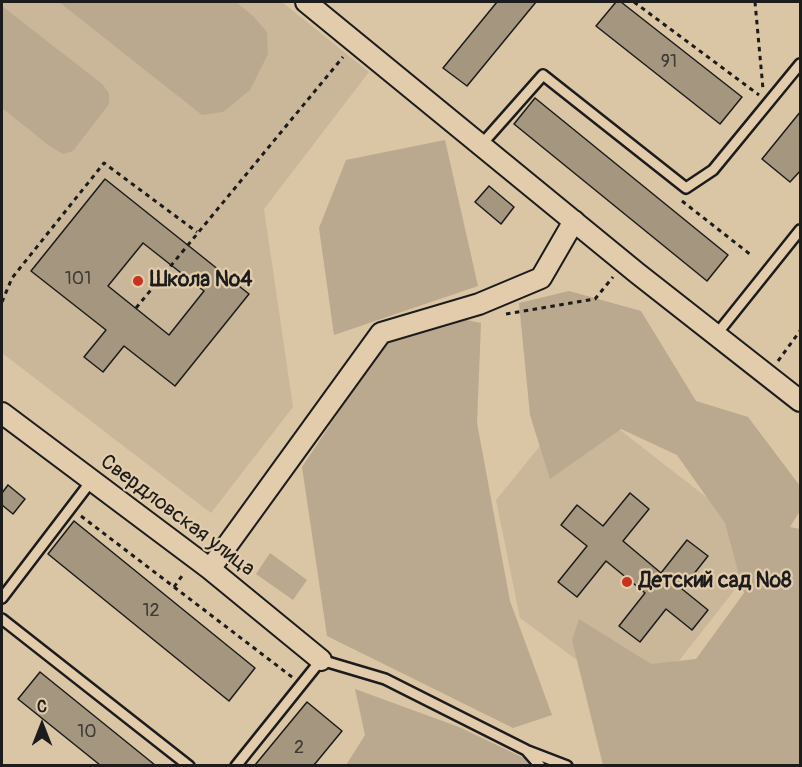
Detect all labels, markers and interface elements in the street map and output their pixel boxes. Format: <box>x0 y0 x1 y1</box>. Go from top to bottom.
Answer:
house number: 91 <box>661 51 677 73</box>
house number: 101 <box>65 268 91 290</box>
place label: Школа №4 <box>150 268 252 294</box>
marker: Школа №4 <box>131 274 145 288</box>
street label: Свердловская улица <box>95 450 259 582</box>
place label: Детский сад №8 <box>639 569 792 595</box>
marker: Детский сад №8 <box>620 575 634 589</box>
house number: 12 <box>142 600 160 622</box>
north arrow <box>12 695 72 755</box>
text: С <box>37 697 47 717</box>
house number: 10 <box>77 721 97 743</box>
house number: 2 <box>294 737 304 759</box>

